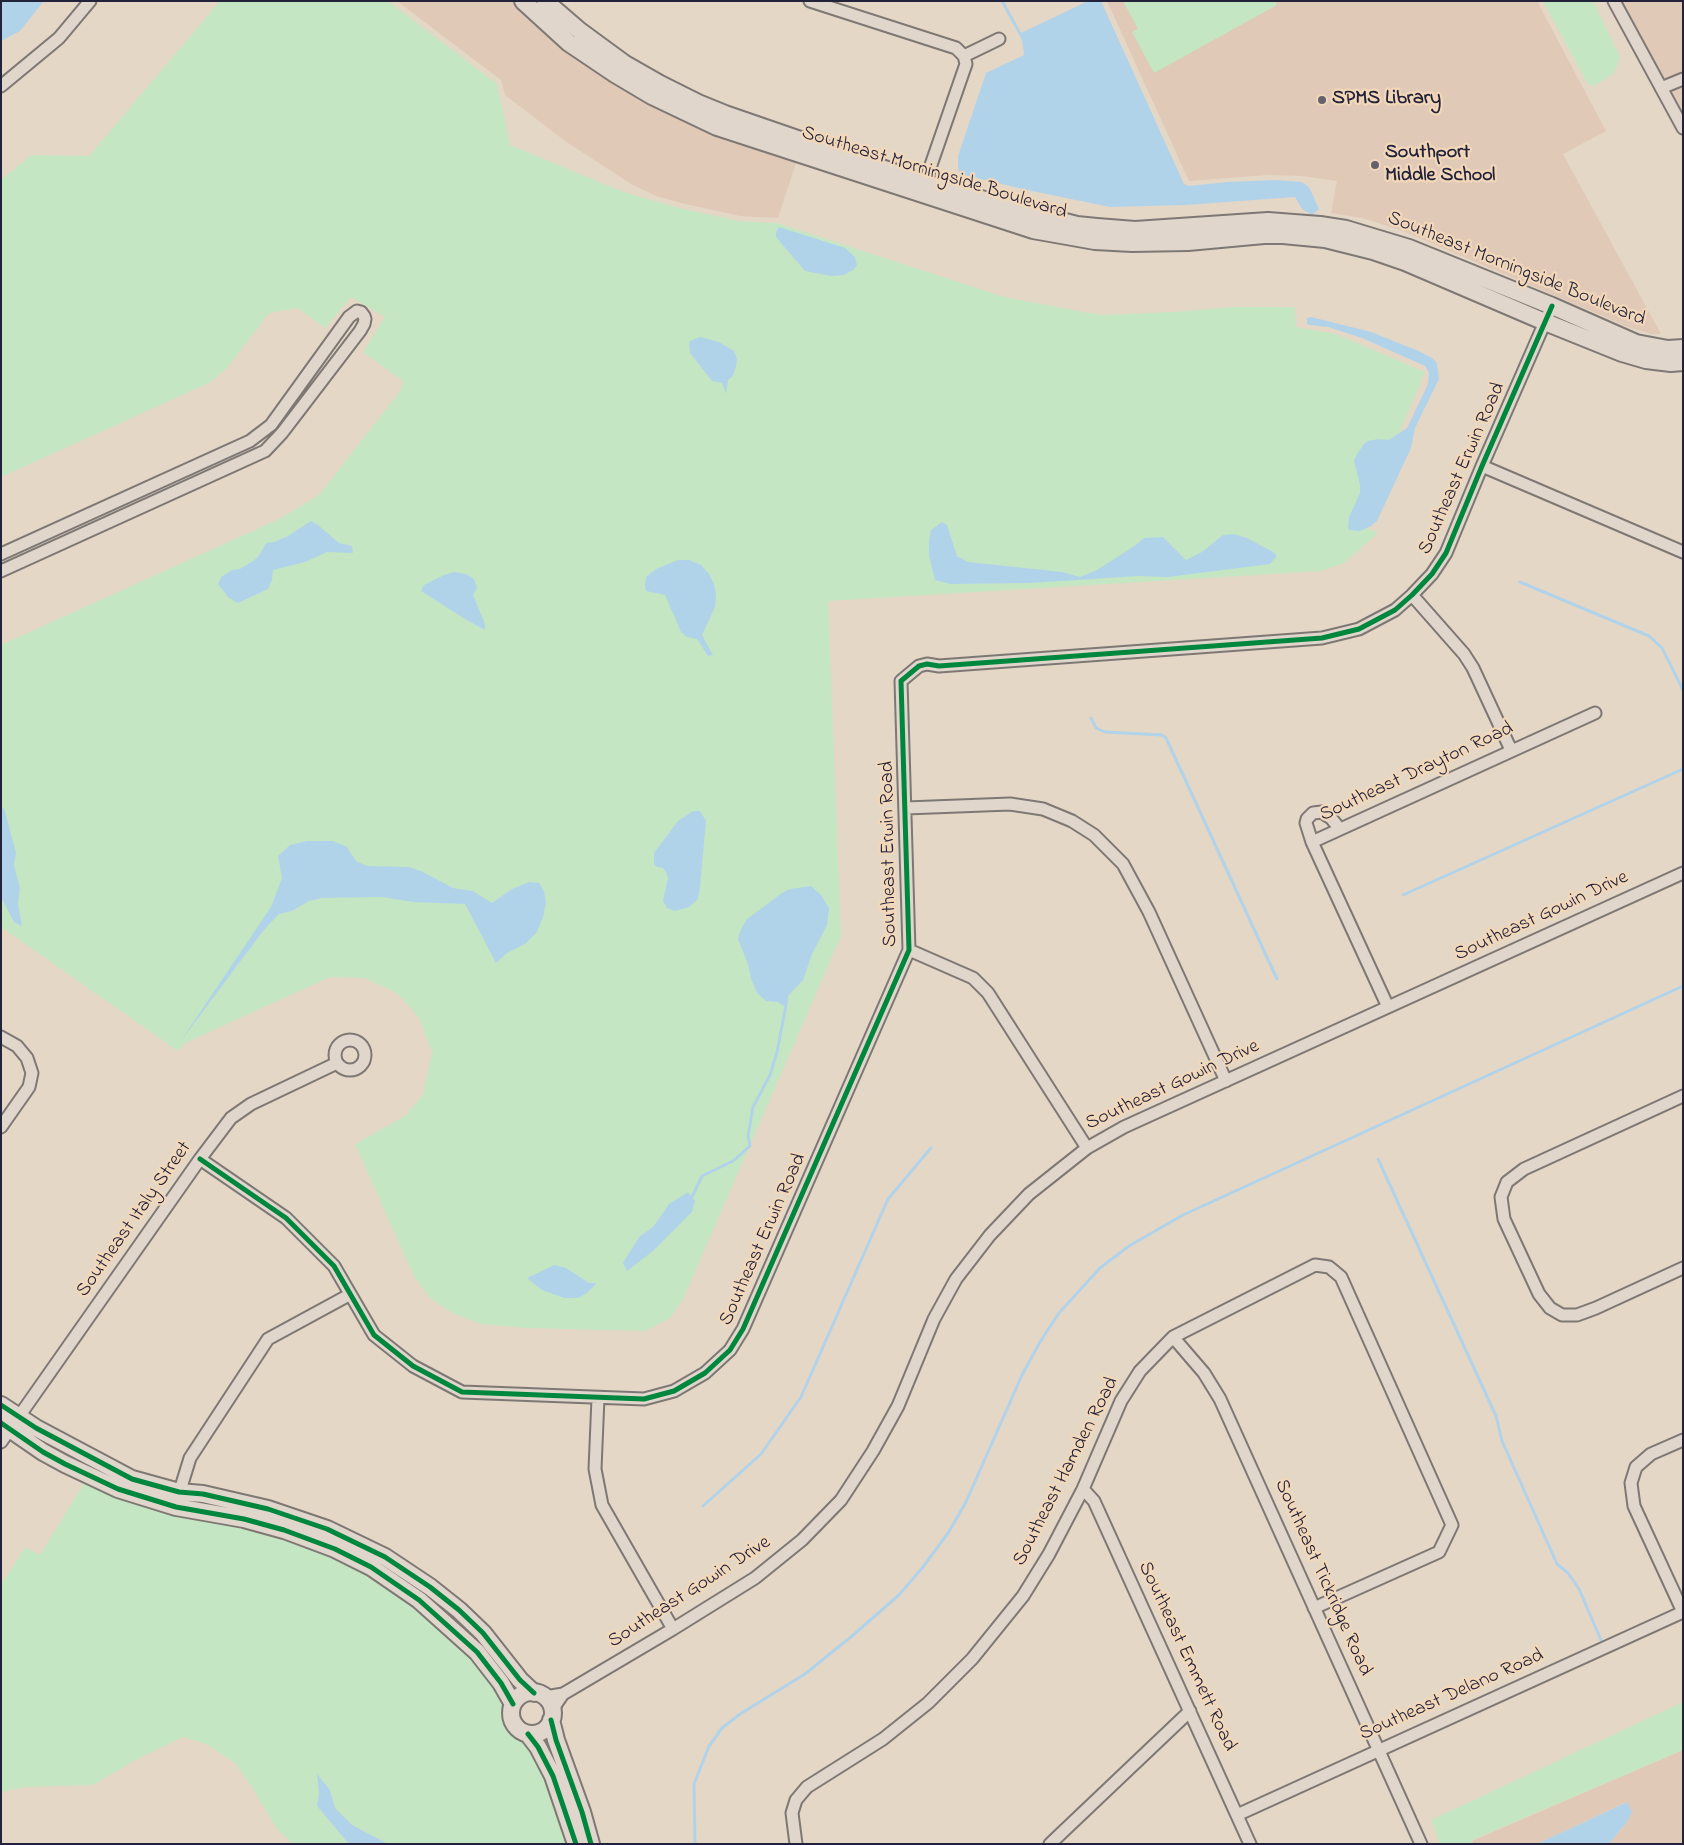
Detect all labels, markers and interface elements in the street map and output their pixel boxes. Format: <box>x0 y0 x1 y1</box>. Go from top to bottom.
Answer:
place label: SPMS Library <box>1332 88 1441 112</box>
marker: SPMS Library <box>1316 94 1328 106</box>
street label: Southeast Morningside Boulevard <box>798 122 1070 226</box>
place label: Southport Middle School <box>1385 142 1495 189</box>
marker: Southport Middle School <box>1369 159 1381 171</box>
street label: Southeast Morningside Boulevard <box>1384 207 1648 333</box>
street label: Southeast Erwin Road <box>1414 379 1512 559</box>
street label: Southeast Drayton Road <box>1316 718 1518 828</box>
street label: Southeast Erwin Road <box>876 761 904 947</box>
street label: Southeast Gowin Drive <box>1451 866 1633 968</box>
street label: Southeast Gowin Drive <box>1082 1035 1264 1137</box>
street label: Southeast Italy Street <box>72 1138 198 1302</box>
street label: Southeast Erwin Road <box>715 1150 813 1330</box>
street label: Southeast Hamden Road <box>1009 1373 1125 1571</box>
street label: Southeast Tickridge Road <box>1268 1476 1376 1680</box>
street label: Southeast Gowin Drive <box>604 1532 776 1654</box>
street label: Southeast Emmett Road <box>1131 1558 1241 1756</box>
street label: Southeast Delano Road <box>1356 1645 1548 1747</box>

